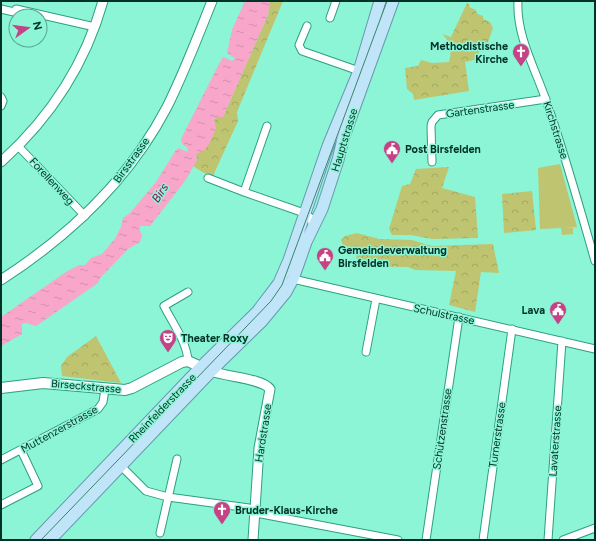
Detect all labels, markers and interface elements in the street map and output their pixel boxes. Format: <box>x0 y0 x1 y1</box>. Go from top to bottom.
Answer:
north arrow <box>8 8 48 48</box>
text: N <box>30 20 45 31</box>
place label: Methodistische Kirche <box>430 40 508 66</box>
church icon: Methodistische Kirche <box>511 42 531 67</box>
street label: Gartenstrasse <box>445 98 515 121</box>
street label: Kirchstrasse <box>540 100 571 161</box>
street label: Hauptstrasse <box>329 107 360 173</box>
street label: Birsstrasse <box>111 135 152 186</box>
public building icon: Post Birsfelden <box>382 139 402 164</box>
place label: Post Birsfelden <box>405 143 481 156</box>
street label: Forellenweg <box>26 155 77 208</box>
water label: Birs <box>149 181 171 205</box>
place label: Gemeindeverwaltung Birsfelden <box>338 244 447 270</box>
public building icon: Gemeindeverwaltung Birsfelden <box>315 246 335 271</box>
public building icon: Lava <box>548 300 568 325</box>
street label: Schulstrasse <box>412 302 476 327</box>
place label: Lava <box>522 304 545 317</box>
theatre icon: Theater Roxy <box>158 328 178 353</box>
place label: Theater Roxy <box>181 332 249 345</box>
street label: Rheinfelderstrasse <box>126 371 199 446</box>
street label: Birseckstrasse <box>50 377 122 396</box>
street label: Schützenstrasse <box>430 388 455 470</box>
street label: Turnerstrasse <box>486 401 509 469</box>
street label: Muttenzerstrasse <box>19 403 100 456</box>
street label: Hardstrasse <box>252 403 275 463</box>
street label: Lavaterstrasse <box>547 405 564 477</box>
church icon: Bruder-Klaus-Kirche <box>212 500 232 525</box>
place label: Bruder-Klaus-Kirche <box>235 504 338 517</box>

